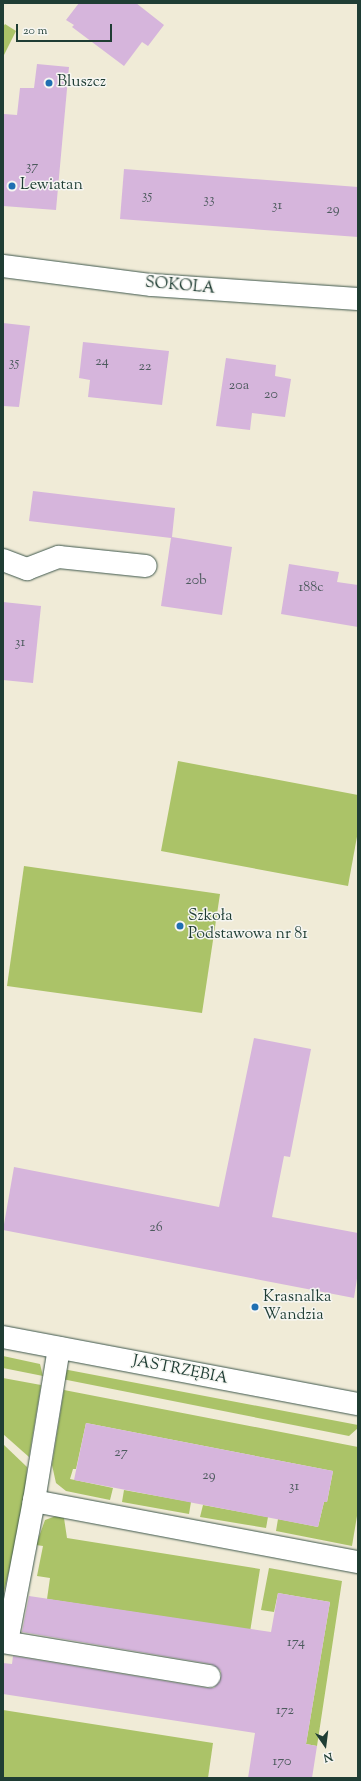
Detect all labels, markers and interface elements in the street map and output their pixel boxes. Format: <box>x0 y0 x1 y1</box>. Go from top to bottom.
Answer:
scale bar <box>18 16 114 42</box>
text: 20 m <box>23 22 47 40</box>
place label: Bluszcz <box>57 73 106 93</box>
marker: Bluszcz <box>44 78 54 88</box>
house number: 37 <box>26 159 38 175</box>
place label: Lewiatan <box>20 176 83 196</box>
marker: Lewiatan <box>7 181 17 191</box>
house number: 35 <box>142 188 152 204</box>
house number: 33 <box>203 192 215 208</box>
house number: 31 <box>272 198 282 214</box>
house number: 29 <box>326 202 340 218</box>
street label: SOKOLA <box>144 274 216 300</box>
house number: 24 <box>95 354 109 370</box>
house number: 35 <box>9 355 19 371</box>
house number: 22 <box>138 359 152 375</box>
house number: 20a <box>229 378 249 394</box>
house number: 20 <box>264 387 278 403</box>
house number: 20b <box>185 573 207 589</box>
house number: 188c <box>298 580 324 596</box>
house number: 31 <box>15 635 25 651</box>
place label: Szkoła Podstawowa nr 81 <box>188 907 308 945</box>
marker: Szkoła Podstawowa nr 81 <box>175 921 185 931</box>
house number: 26 <box>149 1220 163 1236</box>
place label: Krasnalka Wandzia <box>263 1288 331 1326</box>
marker: Krasnalka Wandzia <box>250 1302 260 1312</box>
street label: JASTRZĘBIA <box>131 1352 229 1390</box>
house number: 27 <box>114 1445 128 1461</box>
house number: 29 <box>202 1468 216 1484</box>
house number: 31 <box>289 1479 299 1495</box>
house number: 174 <box>287 1635 305 1651</box>
house number: 172 <box>276 1703 294 1719</box>
north arrow <box>305 1725 345 1765</box>
text: N <box>322 1748 334 1765</box>
house number: 170 <box>273 1754 291 1770</box>

